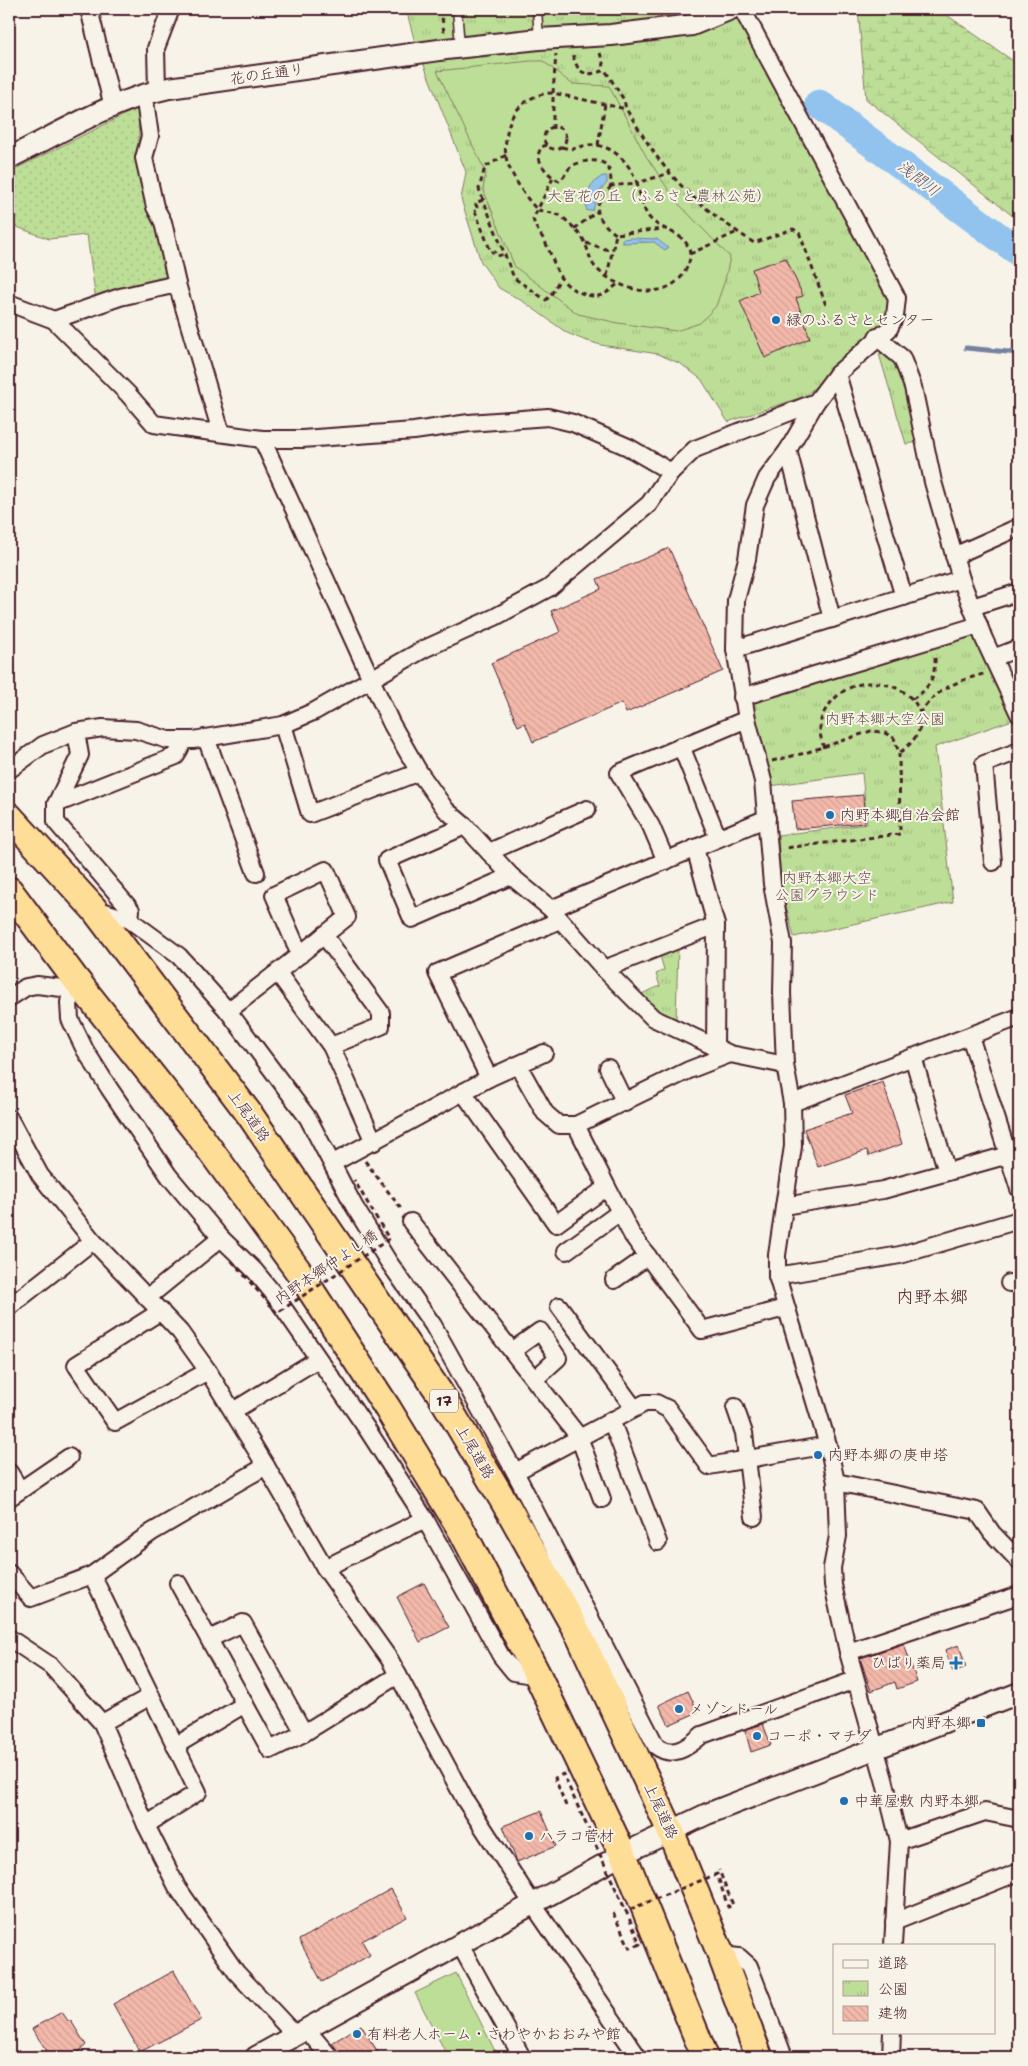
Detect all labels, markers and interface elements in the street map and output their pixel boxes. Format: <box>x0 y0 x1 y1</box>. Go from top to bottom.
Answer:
street label: 花の丘通り <box>228 59 306 89</box>
water label: 浅間川 <box>893 156 944 201</box>
park label: 大宮花の丘（ふるさと農林公苑） <box>547 186 771 206</box>
place label: 緑のふるさとセンター <box>786 310 935 330</box>
marker: 緑のふるさとセンター <box>770 314 782 326</box>
park label: 内野本郷大空公園 <box>825 709 945 729</box>
place label: 内野本郷自治会館 <box>840 805 960 825</box>
marker: 内野本郷自治会館 <box>824 809 836 821</box>
park label: 内野本郷大空 公園グラウンド <box>774 868 880 905</box>
street label: 上尾道路 <box>223 1086 275 1146</box>
street label: 内野本郷仲よし橋 <box>271 1225 381 1309</box>
district label: 内野本郷 <box>896 1285 968 1309</box>
road number: 17 <box>430 1390 458 1412</box>
street label: 上尾道路 <box>451 1421 499 1483</box>
place label: 内野本郷の庚申塔 <box>828 1445 948 1465</box>
marker: 内野本郷の庚申塔 <box>812 1449 824 1461</box>
place label: ひばり薬局 <box>871 1653 946 1673</box>
marker: ひばり薬局 <box>950 1657 962 1669</box>
place label: メゾンドール <box>689 1699 778 1719</box>
marker: メゾンドール <box>673 1703 685 1715</box>
place label: 内野本郷 <box>911 1713 971 1733</box>
marker: 内野本郷 <box>975 1717 987 1729</box>
place label: コーポ・マチダ <box>767 1726 872 1746</box>
marker: コーポ・マチダ <box>751 1730 763 1742</box>
street label: 上尾道路 <box>639 1780 683 1842</box>
place label: 中華屋敷 内野本郷 <box>854 1791 979 1811</box>
marker: 中華屋敷 内野本郷 <box>838 1795 850 1807</box>
place label: ハラコ菅材 <box>539 1826 614 1846</box>
marker: ハラコ菅材 <box>523 1830 535 1842</box>
legend <box>833 1944 996 2034</box>
text: 道路 <box>878 1953 908 1973</box>
text: 公園 <box>878 1979 908 1999</box>
text: 建物 <box>878 2003 908 2023</box>
place label: 有料老人ホーム・さわやかおおみや館 <box>367 2024 621 2044</box>
marker: 有料老人ホーム・さわやかおおみや館 <box>351 2028 363 2040</box>

